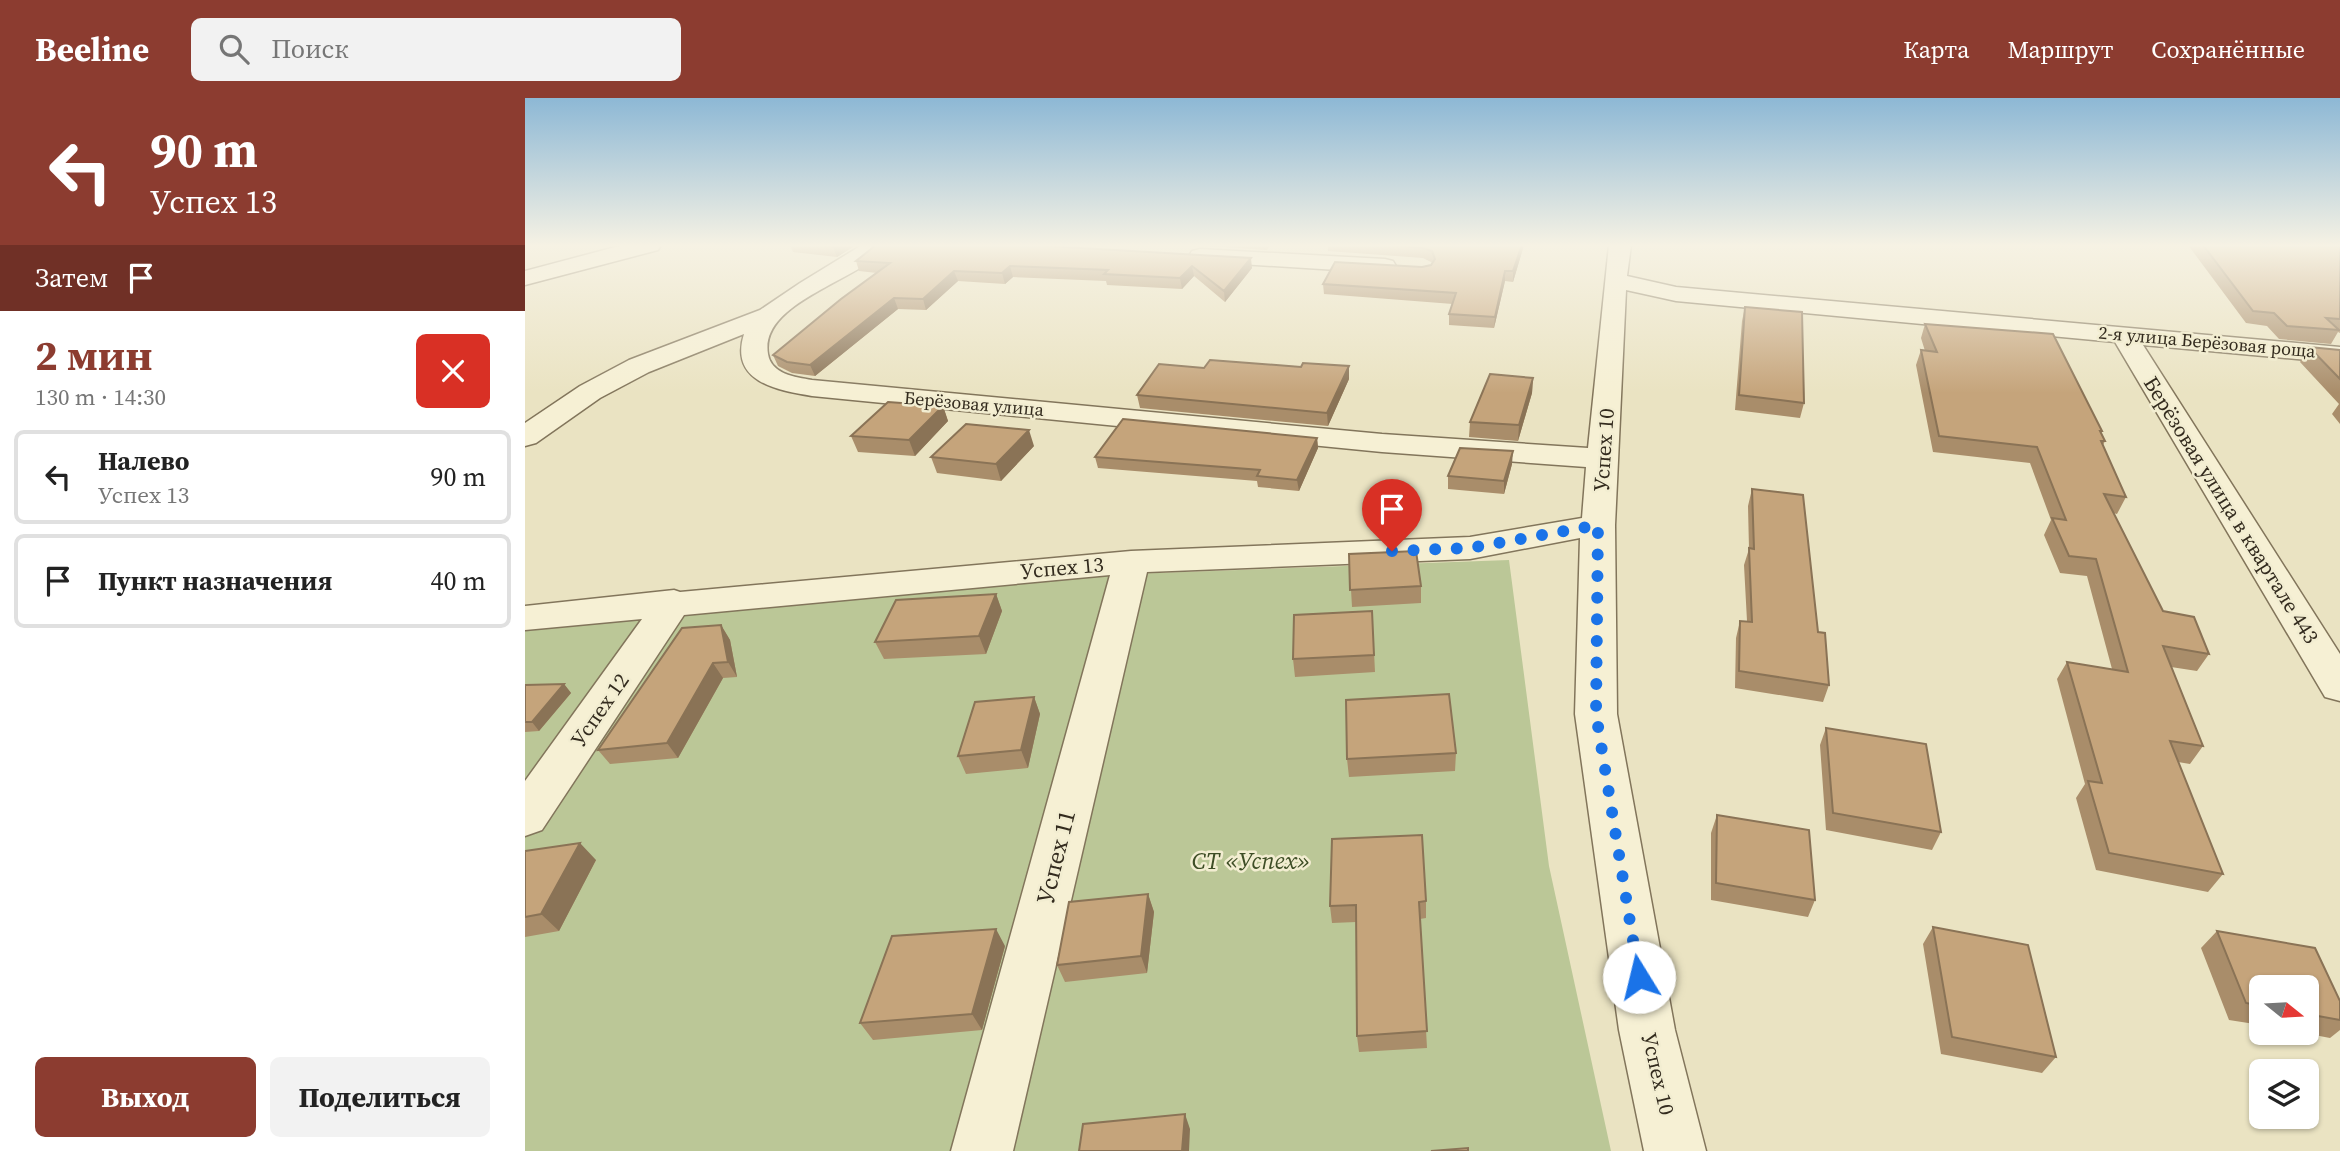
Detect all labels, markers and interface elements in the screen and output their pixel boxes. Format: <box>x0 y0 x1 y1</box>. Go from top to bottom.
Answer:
search box <box>191 18 681 81</box>
text: Beeline <box>35 27 149 72</box>
icon: search <box>215 30 253 68</box>
text: Поиск <box>271 31 349 67</box>
text: Карта <box>1903 33 1969 66</box>
text: Маршрут <box>2007 33 2113 66</box>
text: Сохранённые <box>2151 33 2305 66</box>
text: 90 m <box>150 116 258 183</box>
icon: left <box>35 126 126 217</box>
text: Успех 13 <box>150 180 277 224</box>
icon: arrive <box>122 259 160 297</box>
text: Затем <box>35 260 108 296</box>
street label: 2-я улица Берёзовая роща <box>2097 320 2317 364</box>
text: 2 мин <box>35 326 152 384</box>
button: close <box>416 334 490 408</box>
street label: Берёзовая улица в квартале 443 <box>2137 371 2326 649</box>
text: 130 m · 14:30 <box>35 381 166 413</box>
street label: Берёзовая улица <box>903 385 1046 422</box>
street label: Успех 10 <box>1586 407 1621 493</box>
text: Налево <box>98 443 189 479</box>
icon: left <box>39 458 77 496</box>
text: 90 m <box>431 459 486 495</box>
text: Успех 13 <box>98 479 189 511</box>
pin <box>1362 479 1422 551</box>
icon: arrive <box>1373 490 1411 528</box>
street label: Успех 13 <box>1019 549 1105 586</box>
icon: arrive <box>39 562 77 600</box>
text: Пункт назначения <box>98 563 332 599</box>
text: 40 m <box>431 563 486 599</box>
street label: Успех 12 <box>564 667 635 752</box>
street label: Успех 11 <box>1028 807 1083 907</box>
park label: СТ «Успех» <box>1192 844 1310 877</box>
position arrow <box>1602 940 1676 1014</box>
north arrow <box>2249 975 2319 1045</box>
map controls <box>2249 975 2319 1129</box>
street label: Успех 10 <box>1635 1030 1682 1118</box>
button: Выход <box>35 1057 256 1137</box>
button: Поделиться <box>270 1057 490 1137</box>
button: layers <box>2249 1059 2319 1129</box>

